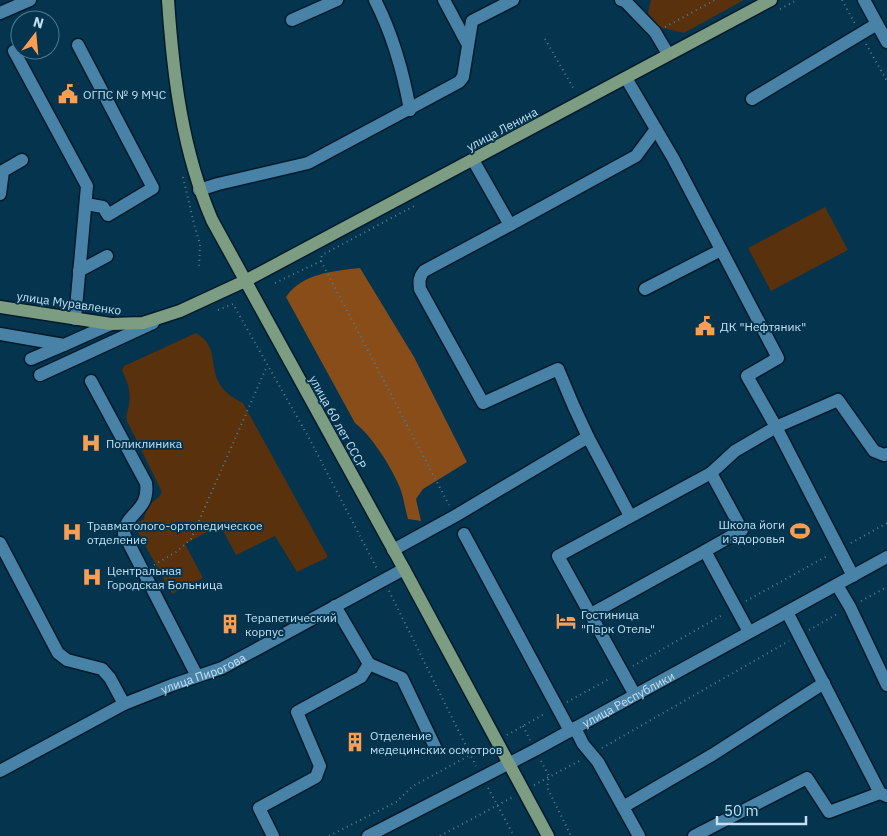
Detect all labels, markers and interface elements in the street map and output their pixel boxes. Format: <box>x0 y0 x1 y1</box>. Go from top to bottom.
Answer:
north arrow <box>10 10 60 60</box>
text: N <box>31 12 46 33</box>
public building icon: ОГПС № 9 МЧС <box>57 83 79 105</box>
place label: ОГПС № 9 МЧС <box>83 87 167 102</box>
street label: улица Ленина <box>464 104 541 154</box>
street label: улица Муравленко <box>16 288 122 318</box>
public building icon: ДК "Нефтяник" <box>694 315 716 337</box>
place label: ДК "Нефтяник" <box>720 319 806 334</box>
street label: улица 60 лет СССР <box>306 373 370 471</box>
hospital icon: Поликлиника <box>80 432 102 454</box>
place label: Поликлиника <box>106 436 183 451</box>
place label: Школа йоги и здоровья <box>718 517 785 546</box>
place label: Травматолого-ортопедическое отделение <box>87 518 263 547</box>
sports icon: Школа йоги и здоровья <box>789 520 811 542</box>
hospital icon: Травматолого-ортопедическое отделение <box>61 521 83 543</box>
place label: Центральная Городская Больница <box>107 563 223 592</box>
hospital icon: Центральная Городская Больница <box>81 566 103 588</box>
place label: Гостиница "Парк Отель" <box>581 607 655 636</box>
place label: Терапетический корпус <box>245 610 337 639</box>
hotel icon: Гостиница "Парк Отель" <box>555 610 577 632</box>
building icon: Терапетический корпус <box>219 613 241 635</box>
street label: улица Пирогова <box>158 649 249 696</box>
street label: улица Республики <box>579 668 677 730</box>
place label: Отделение медецинских осмотров <box>370 728 502 757</box>
building icon: Отделение медецинских осмотров <box>344 731 366 753</box>
scale bar <box>717 794 806 826</box>
text: 50 m <box>724 801 759 820</box>

